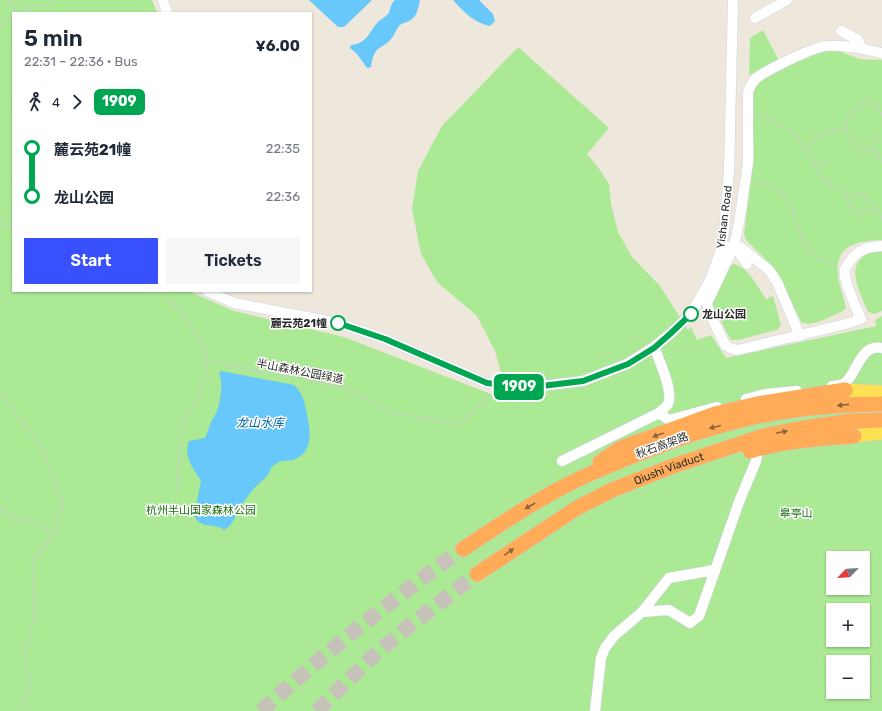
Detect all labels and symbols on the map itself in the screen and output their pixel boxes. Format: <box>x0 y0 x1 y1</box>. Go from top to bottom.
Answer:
street label: Yishan Road <box>714 185 735 249</box>
marker: 龙山公园 <box>683 306 699 322</box>
place label: 龙山公园 <box>702 308 746 321</box>
marker: 麓云苑21幢 <box>330 315 346 331</box>
place label: 麓云苑21幢 <box>270 317 327 330</box>
street label: 半山森林公园绿道 <box>255 357 344 386</box>
line badge: 1909 <box>491 374 547 400</box>
one-way arrow <box>837 402 849 408</box>
water label: 龙山水库 <box>236 416 286 430</box>
one-way arrow <box>709 424 721 430</box>
one-way arrow <box>775 429 788 435</box>
street label: 秋石高架路 <box>634 430 690 461</box>
one-way arrow <box>652 432 664 438</box>
street label: Qiushi Viaduct <box>632 450 706 488</box>
one-way arrow <box>524 502 536 509</box>
park label: 杭州半山国家森林公园 <box>146 504 256 517</box>
park label: 皋亭山 <box>780 507 813 520</box>
one-way arrow <box>504 548 514 556</box>
north arrow <box>826 551 870 595</box>

